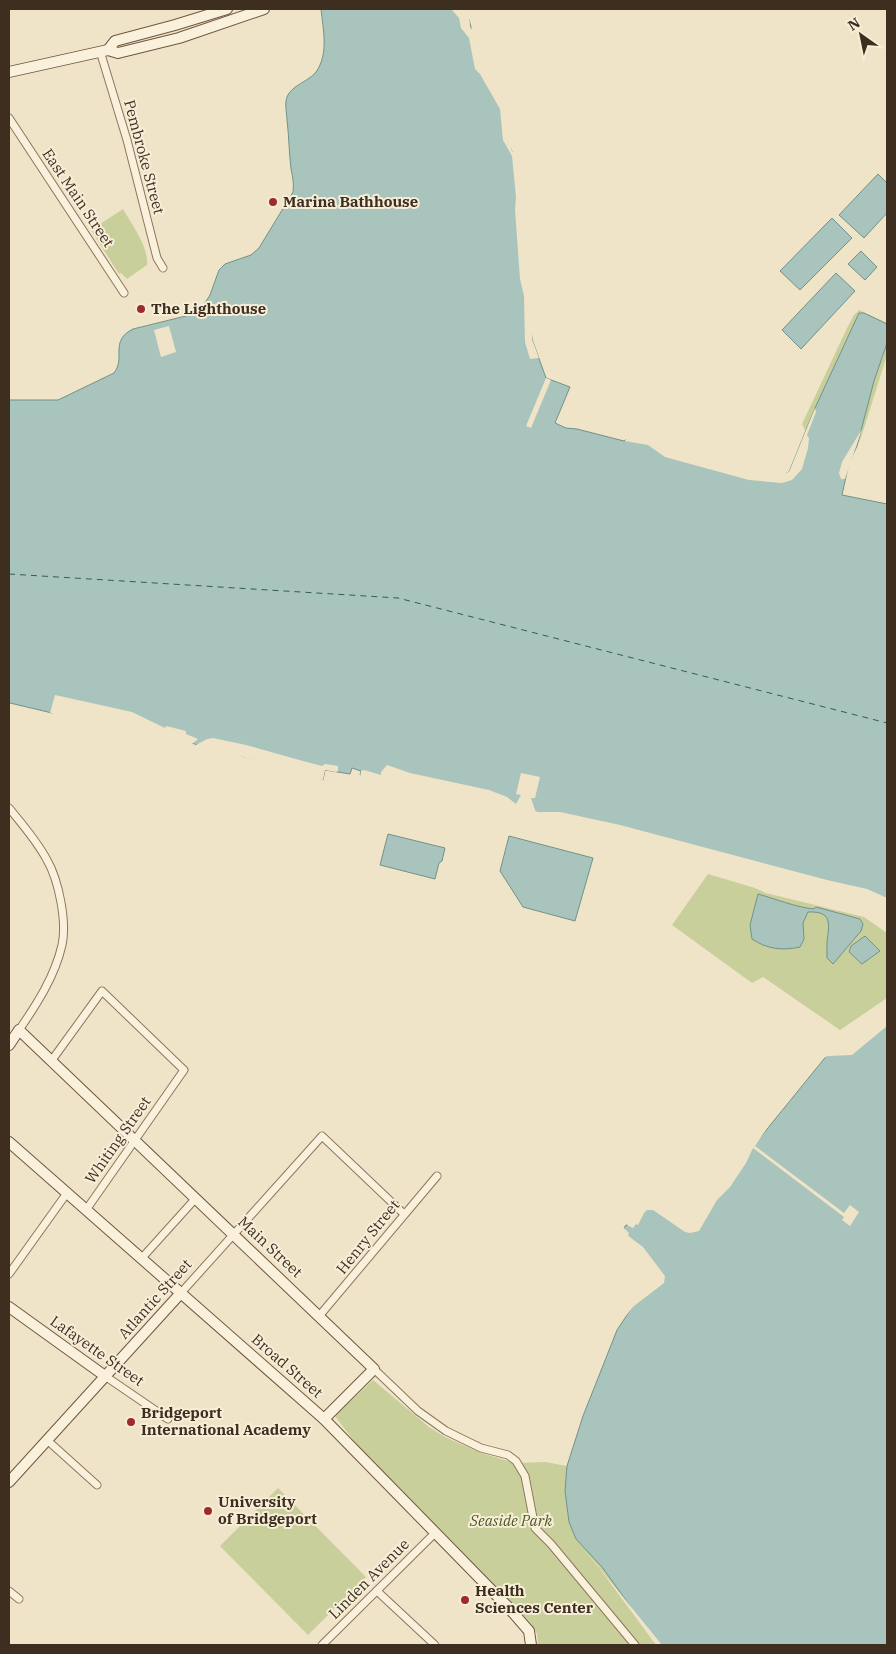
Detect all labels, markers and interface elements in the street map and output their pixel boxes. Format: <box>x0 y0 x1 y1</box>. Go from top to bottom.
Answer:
north arrow <box>836 10 886 60</box>
text: N <box>844 14 863 35</box>
street label: Pembroke Street <box>120 98 169 216</box>
street label: East Main Street <box>38 145 118 251</box>
place label: Marina Bathhouse <box>283 192 418 211</box>
marker: Marina Bathhouse <box>267 196 279 208</box>
place label: The Lighthouse <box>151 299 266 318</box>
marker: The Lighthouse <box>135 303 147 315</box>
street label: Whiting Street <box>81 1092 155 1187</box>
street label: Henry Street <box>332 1196 403 1278</box>
street label: Main Street <box>234 1212 307 1281</box>
street label: Atlantic Street <box>114 1255 195 1343</box>
street label: Lafayette Street <box>47 1311 148 1390</box>
street label: Broad Street <box>248 1330 327 1402</box>
place label: Bridgeport International Academy <box>141 1403 311 1439</box>
marker: Bridgeport International Academy <box>125 1416 137 1428</box>
place label: University of Bridgeport <box>218 1492 317 1528</box>
marker: University of Bridgeport <box>202 1505 214 1517</box>
park label: Seaside Park <box>469 1511 552 1530</box>
street label: Linden Avenue <box>324 1534 413 1623</box>
place label: Health Sciences Center <box>475 1581 594 1617</box>
marker: Health Sciences Center <box>459 1594 471 1606</box>

